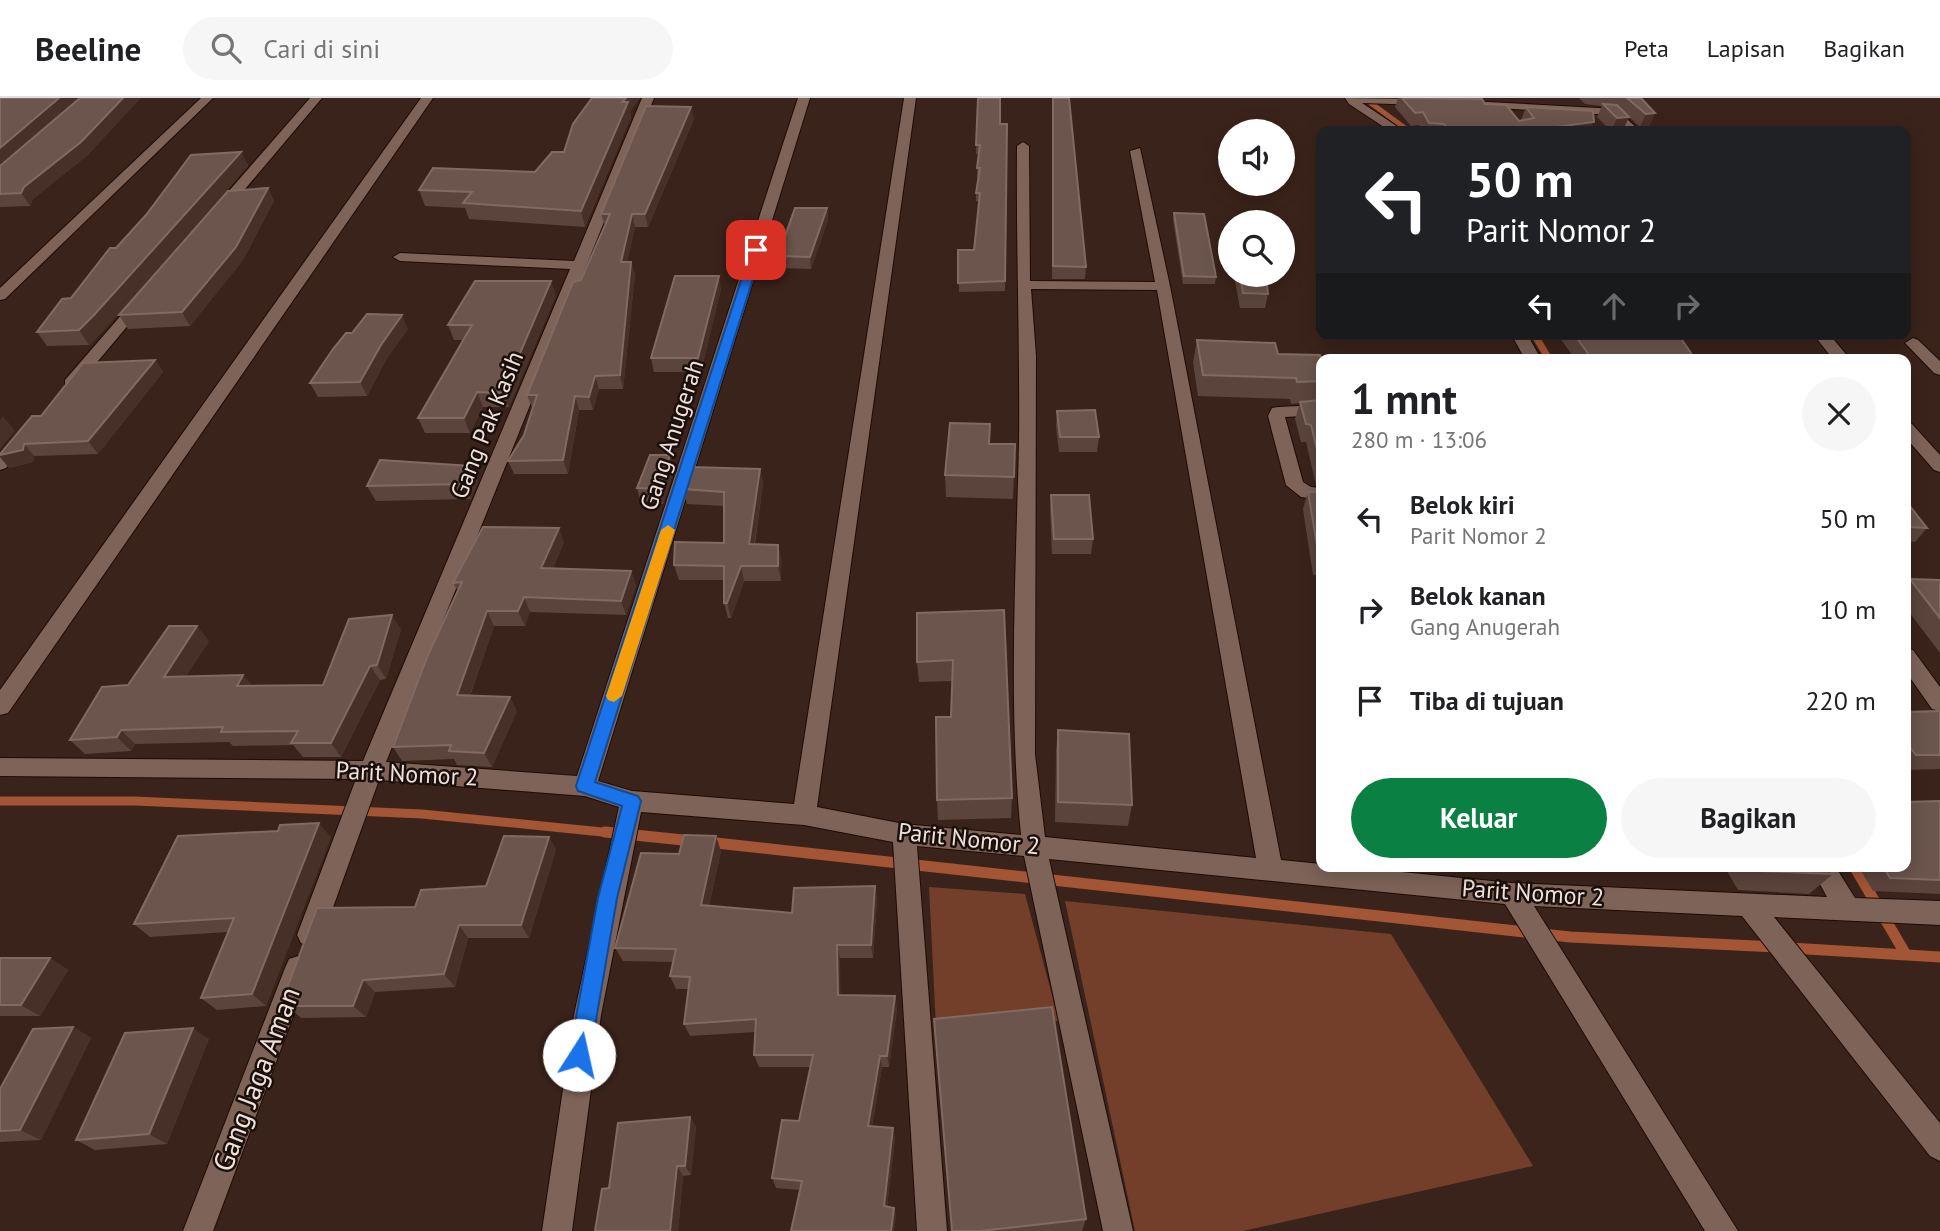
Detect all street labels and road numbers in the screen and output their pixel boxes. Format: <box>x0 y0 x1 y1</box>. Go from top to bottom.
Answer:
street label: Gang Pak Kasih <box>443 347 530 503</box>
street label: Gang Anugerah <box>633 356 710 514</box>
street label: Parit Nomor 2 <box>335 754 479 793</box>
street label: Parit Nomor 2 <box>897 816 1042 861</box>
street label: Parit Nomor 2 <box>1461 872 1605 913</box>
street label: Gang Jaga Aman <box>203 981 308 1176</box>

